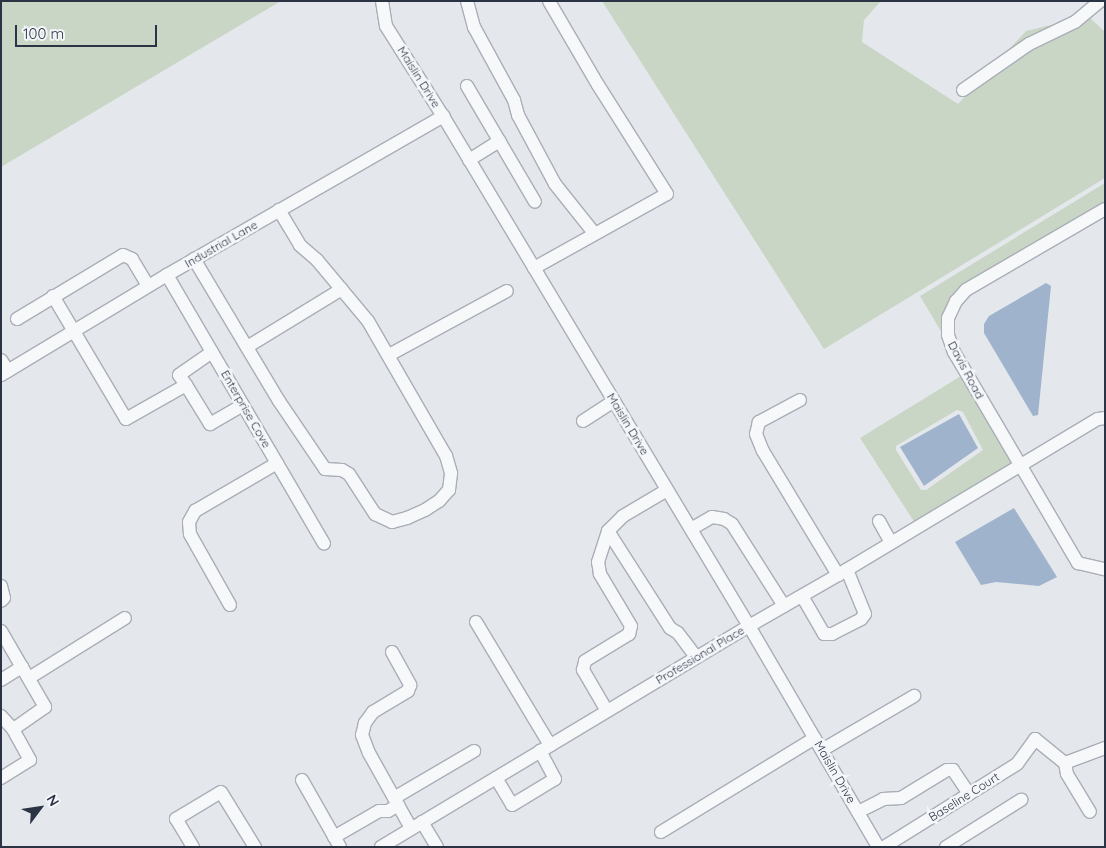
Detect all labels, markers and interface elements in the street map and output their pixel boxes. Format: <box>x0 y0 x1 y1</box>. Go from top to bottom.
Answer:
scale bar <box>18 15 160 47</box>
text: 100 m <box>23 24 64 43</box>
street label: Maislin Drive <box>394 44 444 110</box>
street label: Industrial Lane <box>182 217 260 271</box>
street label: Davis Road <box>945 339 987 401</box>
street label: Enterprise Cove <box>218 368 274 450</box>
street label: Maislin Drive <box>604 390 652 458</box>
street label: Professional Place <box>653 623 747 687</box>
street label: Maislin Drive <box>811 738 859 806</box>
street label: Baseline Court <box>926 770 1002 824</box>
north arrow <box>15 783 65 833</box>
text: N <box>42 791 63 809</box>

